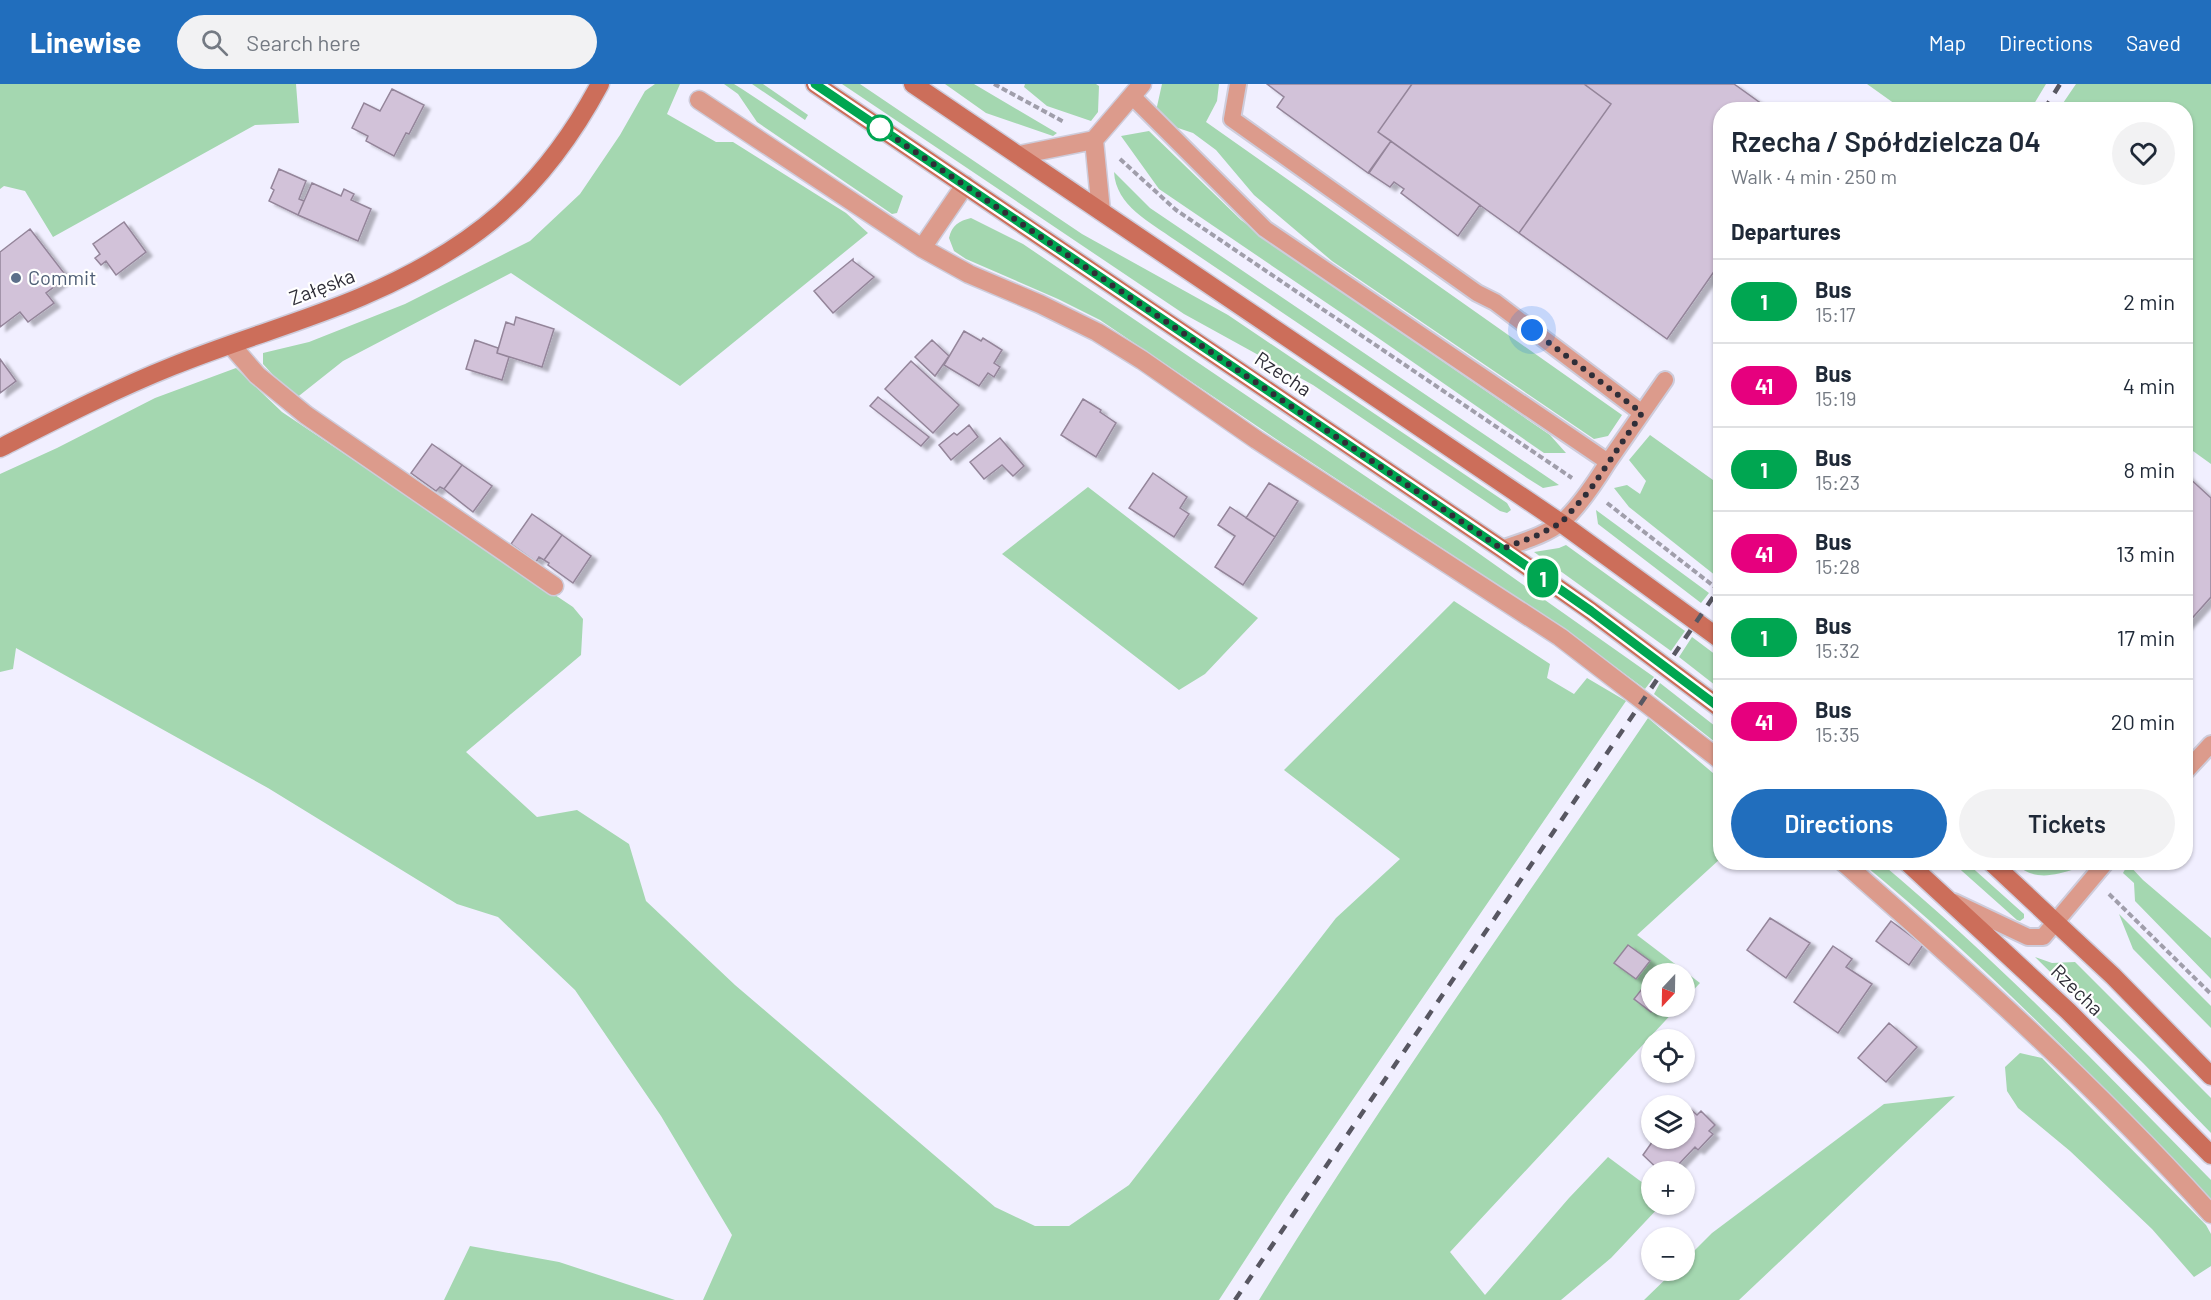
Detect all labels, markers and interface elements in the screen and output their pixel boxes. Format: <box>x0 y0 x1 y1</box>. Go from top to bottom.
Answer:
search box <box>177 15 597 69</box>
text: Linewise <box>30 25 141 59</box>
icon: search <box>198 26 231 59</box>
text: Search here <box>246 29 361 55</box>
text: Map <box>1929 30 1966 55</box>
text: Directions <box>1999 30 2093 55</box>
text: Saved <box>2126 30 2181 55</box>
unlabelled marker <box>867 115 893 141</box>
button: heart <box>2112 122 2175 185</box>
text: Rzecha / Spółdzielcza 04 <box>1731 124 2041 158</box>
text: Walk · 4 min · 250 m <box>1731 164 1897 188</box>
text: Departures <box>1731 218 1841 244</box>
street label: Załęska <box>286 263 358 309</box>
place label: Commit <box>28 265 96 289</box>
marker: Commit <box>9 271 23 285</box>
text: Bus <box>1815 276 1852 302</box>
text: 2 min <box>2123 288 2175 314</box>
text: 1 <box>1760 289 1768 314</box>
text: 15:17 <box>1815 302 1856 326</box>
your location <box>1517 315 1547 345</box>
street label: Rzecha <box>1251 346 1316 401</box>
text: Bus <box>1815 360 1852 386</box>
text: 4 min <box>2123 372 2175 398</box>
text: 41 <box>1755 373 1773 398</box>
text: 15:19 <box>1815 386 1856 410</box>
text: Bus <box>1815 444 1852 470</box>
text: 8 min <box>2123 456 2175 482</box>
text: 1 <box>1760 457 1768 482</box>
text: 15:23 <box>1815 470 1860 494</box>
text: Bus <box>1815 528 1852 554</box>
text: 13 min <box>2116 540 2175 566</box>
text: 41 <box>1755 541 1773 566</box>
text: 15:28 <box>1815 554 1860 578</box>
line badge: 1 <box>1524 558 1562 598</box>
text: 1 <box>1539 566 1547 591</box>
text: Bus <box>1815 612 1852 638</box>
text: 17 min <box>2117 624 2175 650</box>
text: 1 <box>1760 625 1768 650</box>
text: 15:32 <box>1815 638 1860 662</box>
text: Bus <box>1815 696 1852 722</box>
text: 20 min <box>2111 708 2175 734</box>
text: 41 <box>1755 709 1773 734</box>
text: 15:35 <box>1815 722 1860 746</box>
button: Directions <box>1731 789 1947 858</box>
button: Tickets <box>1959 789 2175 858</box>
street label: Rzecha <box>2047 959 2109 1020</box>
north arrow <box>1641 963 1695 1017</box>
map controls <box>1641 963 1695 1281</box>
button: locate <box>1641 1029 1695 1083</box>
button: layers <box>1641 1095 1695 1149</box>
button: + <box>1641 1161 1695 1215</box>
button: − <box>1641 1227 1695 1281</box>

